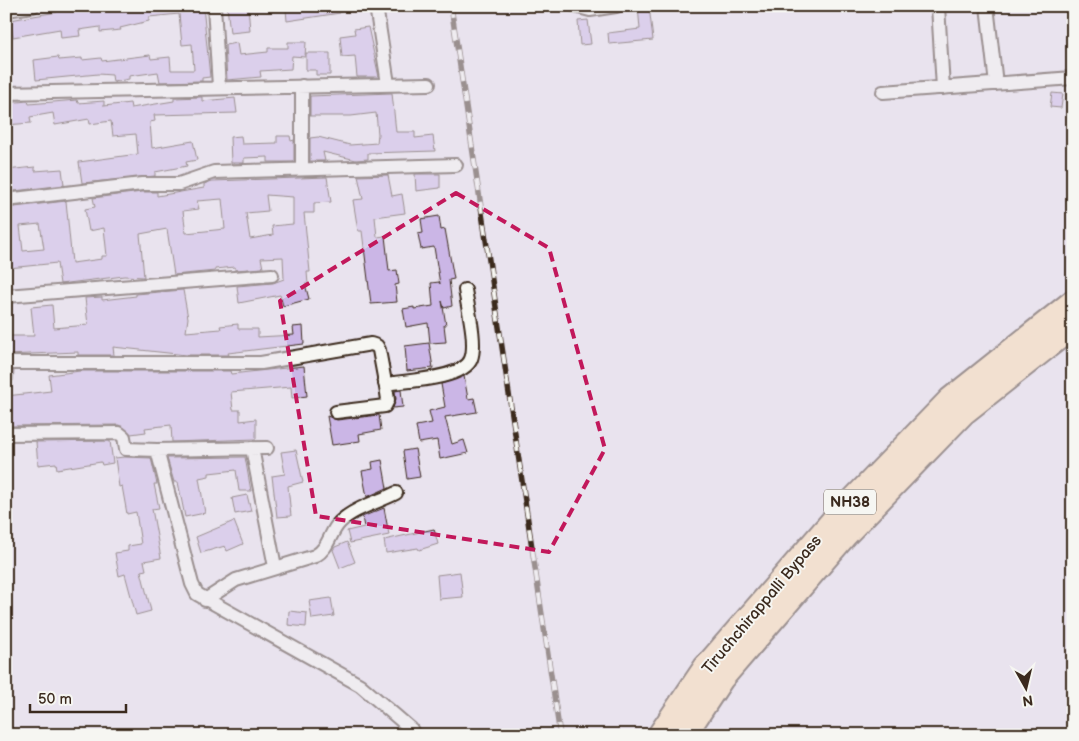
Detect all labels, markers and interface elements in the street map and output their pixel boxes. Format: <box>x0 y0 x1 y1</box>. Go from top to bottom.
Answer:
road number: NH38 <box>824 490 876 514</box>
street label: Tiruchchirappalli Bypass <box>698 532 826 678</box>
north arrow <box>1002 664 1052 714</box>
scale bar <box>30 681 126 713</box>
text: 50 m <box>38 690 72 709</box>
text: N <box>1021 691 1034 710</box>

